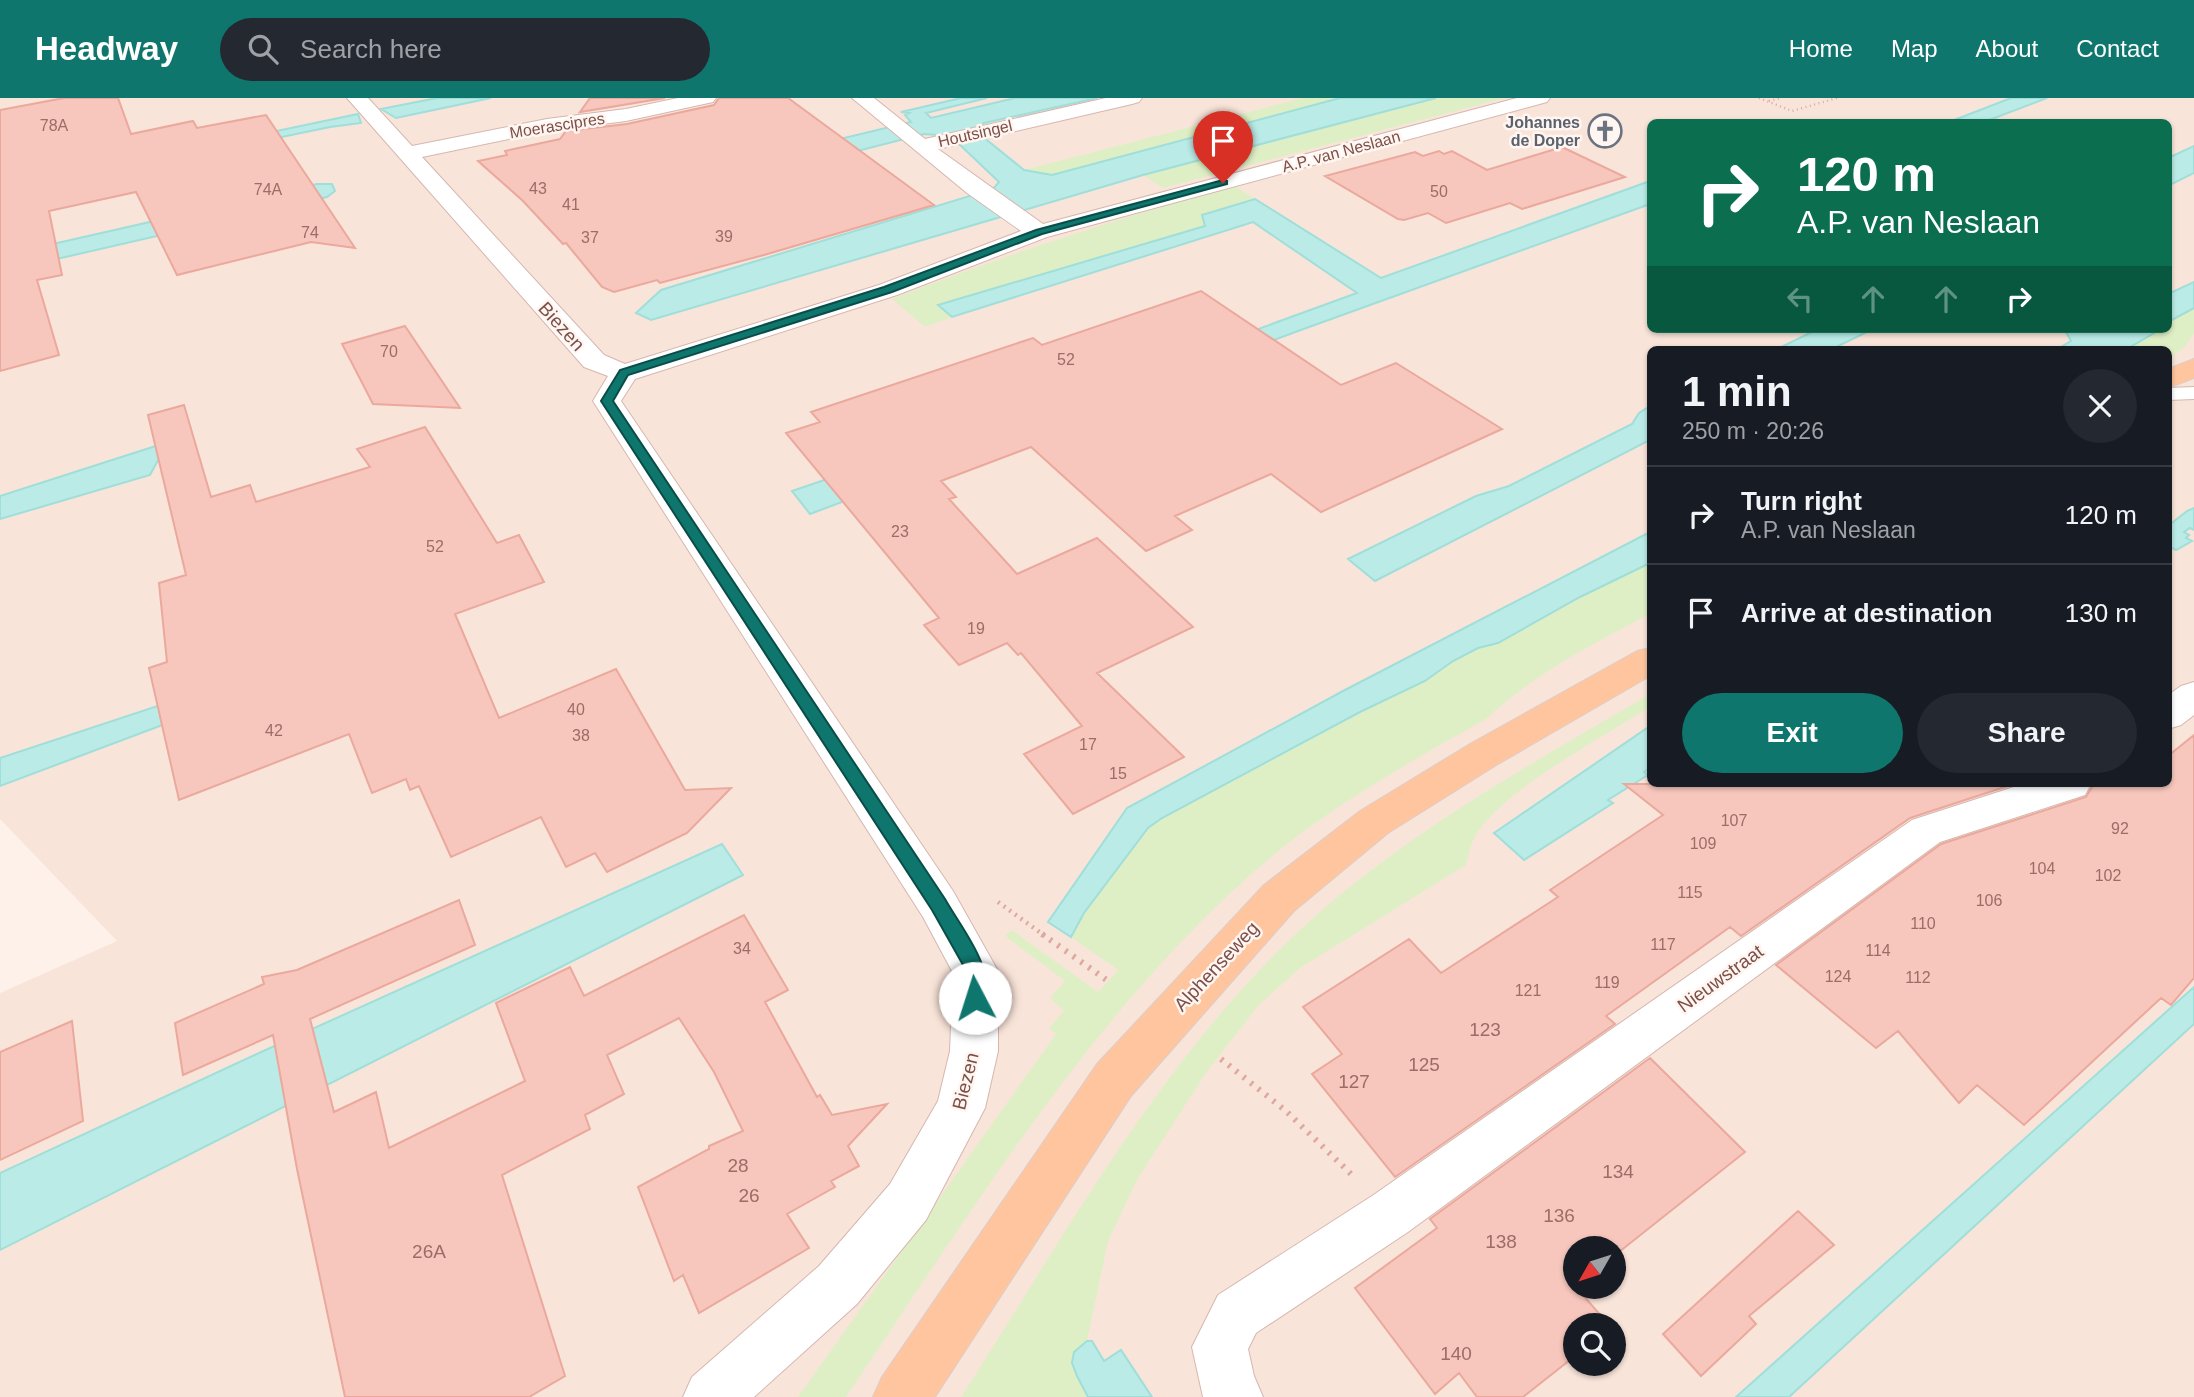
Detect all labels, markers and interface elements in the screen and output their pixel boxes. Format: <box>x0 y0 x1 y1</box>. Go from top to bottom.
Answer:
search box <box>220 18 710 81</box>
text: Headway <box>35 30 178 67</box>
icon: search <box>244 30 282 68</box>
text: Search here <box>300 34 442 64</box>
text: Home <box>1789 35 1853 62</box>
text: Map <box>1891 35 1938 62</box>
text: About <box>1976 35 2038 62</box>
text: Contact <box>2076 35 2159 62</box>
street label: Moerascipres <box>508 110 606 141</box>
pin <box>1193 111 1253 183</box>
church icon: Johannes de Doper <box>1586 112 1624 150</box>
place label: Johannes de Doper <box>1505 114 1580 149</box>
house number: 78A <box>40 117 69 134</box>
street label: Houtsingel <box>936 117 1014 150</box>
icon: arrive <box>1204 122 1242 160</box>
street label: A.P. van Neslaan <box>1280 128 1402 175</box>
icon: right <box>1682 147 1773 238</box>
text: 120 m <box>1797 147 1936 201</box>
house number: 43 <box>529 180 547 197</box>
house number: 74A <box>254 181 283 198</box>
house number: 50 <box>1430 183 1448 200</box>
house number: 41 <box>562 196 580 213</box>
text: A.P. van Neslaan <box>1797 204 2040 240</box>
house number: 74 <box>301 224 319 241</box>
house number: 39 <box>715 228 733 245</box>
house number: 37 <box>581 229 599 246</box>
icon: left <box>1781 280 1819 318</box>
icon: ahead <box>1854 280 1892 318</box>
icon: ahead <box>1927 280 1965 318</box>
icon: right <box>2000 280 2038 318</box>
street label: Biezen <box>534 298 589 355</box>
house number: 70 <box>380 343 398 360</box>
house number: 52 <box>1057 351 1075 368</box>
text: 1 min <box>1682 368 1792 415</box>
button: close <box>2063 369 2137 443</box>
text: 250 m · 20:26 <box>1682 418 1824 444</box>
text: Turn right <box>1741 486 1862 516</box>
icon: right <box>1682 496 1720 534</box>
text: 120 m <box>2065 500 2137 530</box>
text: A.P. van Neslaan <box>1741 517 1916 543</box>
house number: 23 <box>891 523 909 540</box>
house number: 52 <box>426 538 444 555</box>
icon: arrive <box>1682 594 1720 632</box>
text: Arrive at destination <box>1741 598 1992 628</box>
text: 130 m <box>2065 598 2137 628</box>
house number: 19 <box>967 620 985 637</box>
button: Exit <box>1682 693 1903 773</box>
button: Share <box>1917 693 2137 773</box>
house number: 40 <box>567 701 585 718</box>
house number: 42 <box>265 722 283 739</box>
house number: 38 <box>572 727 590 744</box>
house number: 17 <box>1079 736 1097 753</box>
house number: 15 <box>1109 765 1127 782</box>
house number: 107 <box>1721 812 1747 829</box>
house number: 92 <box>2111 820 2129 837</box>
house number: 109 <box>1690 835 1716 852</box>
house number: 104 <box>2029 860 2055 877</box>
house number: 102 <box>2095 867 2121 884</box>
house number: 115 <box>1677 884 1703 901</box>
house number: 106 <box>1976 892 2002 909</box>
house number: 110 <box>1910 915 1936 932</box>
street label: Alphenseweg <box>1170 917 1263 1015</box>
house number: 117 <box>1650 936 1676 953</box>
house number: 34 <box>733 940 751 957</box>
street label: Nieuwstraat <box>1674 940 1768 1016</box>
house number: 114 <box>1865 942 1891 959</box>
position arrow <box>938 961 1012 1035</box>
house number: 124 <box>1825 968 1851 985</box>
house number: 112 <box>1905 969 1931 986</box>
house number: 119 <box>1594 974 1620 991</box>
house number: 121 <box>1515 982 1541 999</box>
house number: 123 <box>1469 1019 1501 1040</box>
street label: Biezen <box>948 1050 983 1112</box>
house number: 125 <box>1408 1054 1440 1075</box>
house number: 127 <box>1338 1071 1370 1092</box>
house number: 28 <box>727 1155 749 1176</box>
house number: 134 <box>1602 1161 1634 1182</box>
house number: 26 <box>738 1185 760 1206</box>
house number: 136 <box>1543 1205 1575 1226</box>
house number: 138 <box>1485 1231 1517 1252</box>
north arrow <box>1563 1236 1626 1298</box>
map controls <box>1563 1236 1626 1376</box>
house number: 26A <box>412 1241 446 1262</box>
button: search <box>1563 1313 1626 1376</box>
house number: 140 <box>1440 1343 1472 1364</box>

